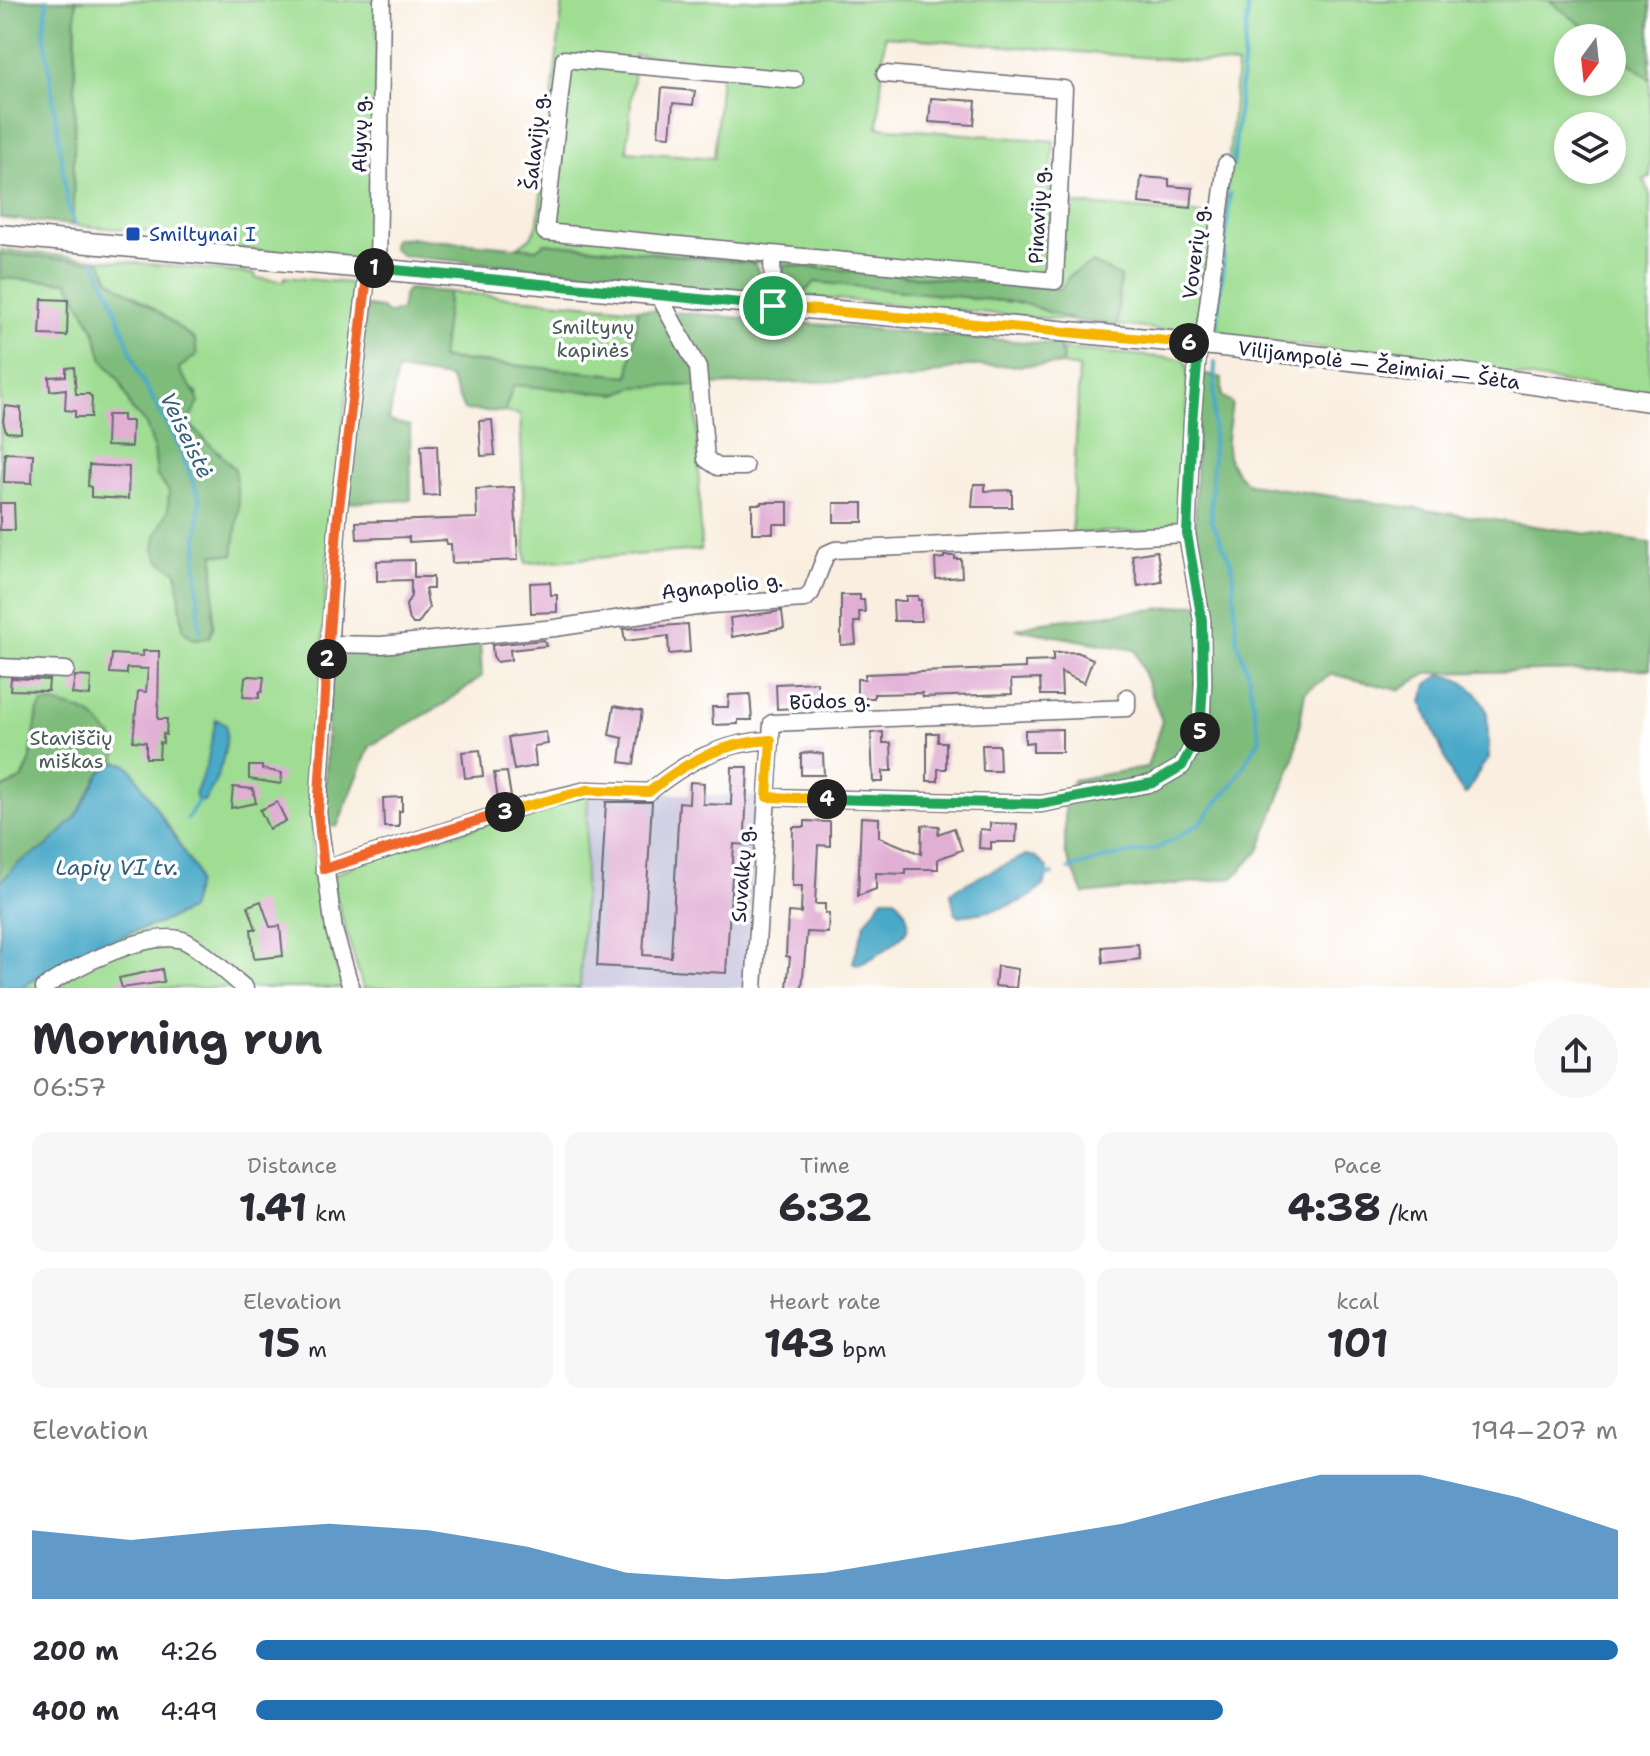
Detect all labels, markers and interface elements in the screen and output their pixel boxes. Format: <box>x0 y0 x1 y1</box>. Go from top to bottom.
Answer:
north arrow <box>1554 24 1626 96</box>
map controls <box>1554 24 1626 184</box>
street label: Šalavijų g. <box>517 91 553 191</box>
street label: Alyvų g. <box>346 95 374 173</box>
button: layers <box>1554 112 1626 184</box>
street label: Pinavijų g. <box>1022 166 1054 264</box>
street label: Voverių g. <box>1176 203 1214 301</box>
place label: Smiltynai I <box>149 221 256 247</box>
marker: Smiltynai I <box>124 225 142 243</box>
pin: 1 <box>354 248 394 288</box>
text: 1 <box>369 253 379 282</box>
pin <box>739 272 807 340</box>
icon: arrive <box>751 284 795 328</box>
park label: Smiltynų kapinės <box>552 314 634 363</box>
pin: 6 <box>1169 323 1209 363</box>
text: 6 <box>1181 328 1197 357</box>
street label: Vilijampolė — Žeimiai — Šėta <box>1236 335 1522 395</box>
water label: Veiseistė <box>153 387 220 483</box>
street label: Agnapolio g. <box>660 567 784 605</box>
pin: 2 <box>307 639 347 679</box>
text: 2 <box>319 644 335 673</box>
street label: Būdos g. <box>789 687 871 715</box>
pin: 5 <box>1180 712 1220 752</box>
text: 5 <box>1193 717 1207 746</box>
park label: Staviščių miškas <box>29 725 113 774</box>
pin: 4 <box>807 779 847 819</box>
text: 4 <box>819 784 835 813</box>
pin: 3 <box>485 792 525 832</box>
text: 3 <box>497 797 513 826</box>
street label: Suvalkų g. <box>726 825 758 923</box>
water label: Lapių VI tv. <box>55 853 179 882</box>
text: Morning run <box>32 1009 323 1068</box>
button: share <box>1534 1014 1618 1098</box>
text: 06:57 <box>32 1069 106 1104</box>
text: Distance <box>247 1151 337 1180</box>
text: Time <box>800 1151 850 1180</box>
text: Pace <box>1333 1151 1382 1180</box>
text: 1.41 <box>238 1180 308 1234</box>
text: 6:32 <box>778 1180 872 1234</box>
text: 4:38 <box>1287 1180 1381 1234</box>
text: km <box>308 1199 346 1228</box>
text: /km <box>1381 1199 1428 1228</box>
text: Elevation <box>243 1287 342 1316</box>
text: Heart rate <box>769 1287 881 1316</box>
text: kcal <box>1336 1287 1379 1316</box>
text: 15 <box>258 1316 301 1370</box>
text: 143 <box>763 1316 835 1370</box>
text: 101 <box>1327 1316 1389 1370</box>
text: m <box>301 1335 327 1364</box>
text: bpm <box>835 1335 887 1364</box>
text: Elevation <box>32 1412 148 1447</box>
text: 194–207 m <box>1471 1412 1618 1447</box>
text: 200 m <box>32 1633 119 1668</box>
text: 4:26 <box>160 1633 218 1668</box>
text: 400 m <box>32 1693 119 1728</box>
text: 4:49 <box>160 1693 218 1728</box>

